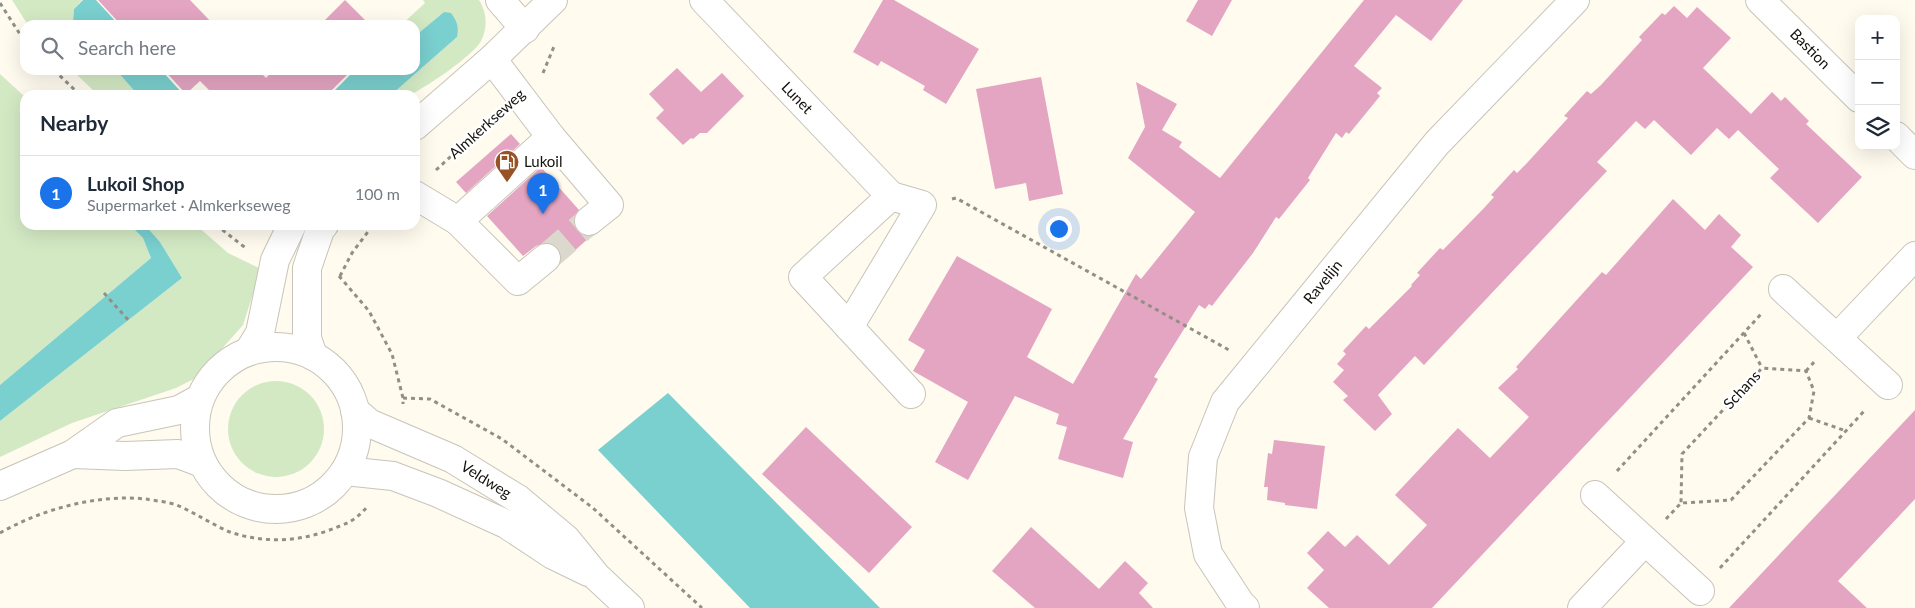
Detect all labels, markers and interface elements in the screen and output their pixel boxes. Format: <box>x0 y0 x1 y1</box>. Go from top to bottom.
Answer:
map controls <box>1855 15 1900 150</box>
button: + <box>1855 15 1900 60</box>
search box <box>20 20 420 75</box>
street label: Bastion <box>1787 24 1835 72</box>
icon: search <box>38 34 66 62</box>
text: Search here <box>78 36 176 59</box>
button: − <box>1855 60 1900 105</box>
street label: Lunet <box>778 78 818 117</box>
street label: Almkerkseweg <box>445 84 528 162</box>
button: layers <box>1855 105 1900 150</box>
text: Nearby <box>40 110 108 135</box>
fuel station icon: Lukoil <box>494 149 520 183</box>
place label: Lukoil <box>524 152 562 170</box>
text: Lukoil Shop <box>87 172 185 195</box>
pin: 1 <box>527 173 559 214</box>
text: 1 <box>51 184 61 203</box>
text: 100 m <box>355 184 400 203</box>
text: Supermarket · Almkerkseweg <box>87 195 291 214</box>
your location <box>1046 216 1072 242</box>
street label: Ravelijn <box>1299 256 1345 307</box>
street label: Schans <box>1719 366 1764 412</box>
street label: Veldweg <box>458 457 515 502</box>

